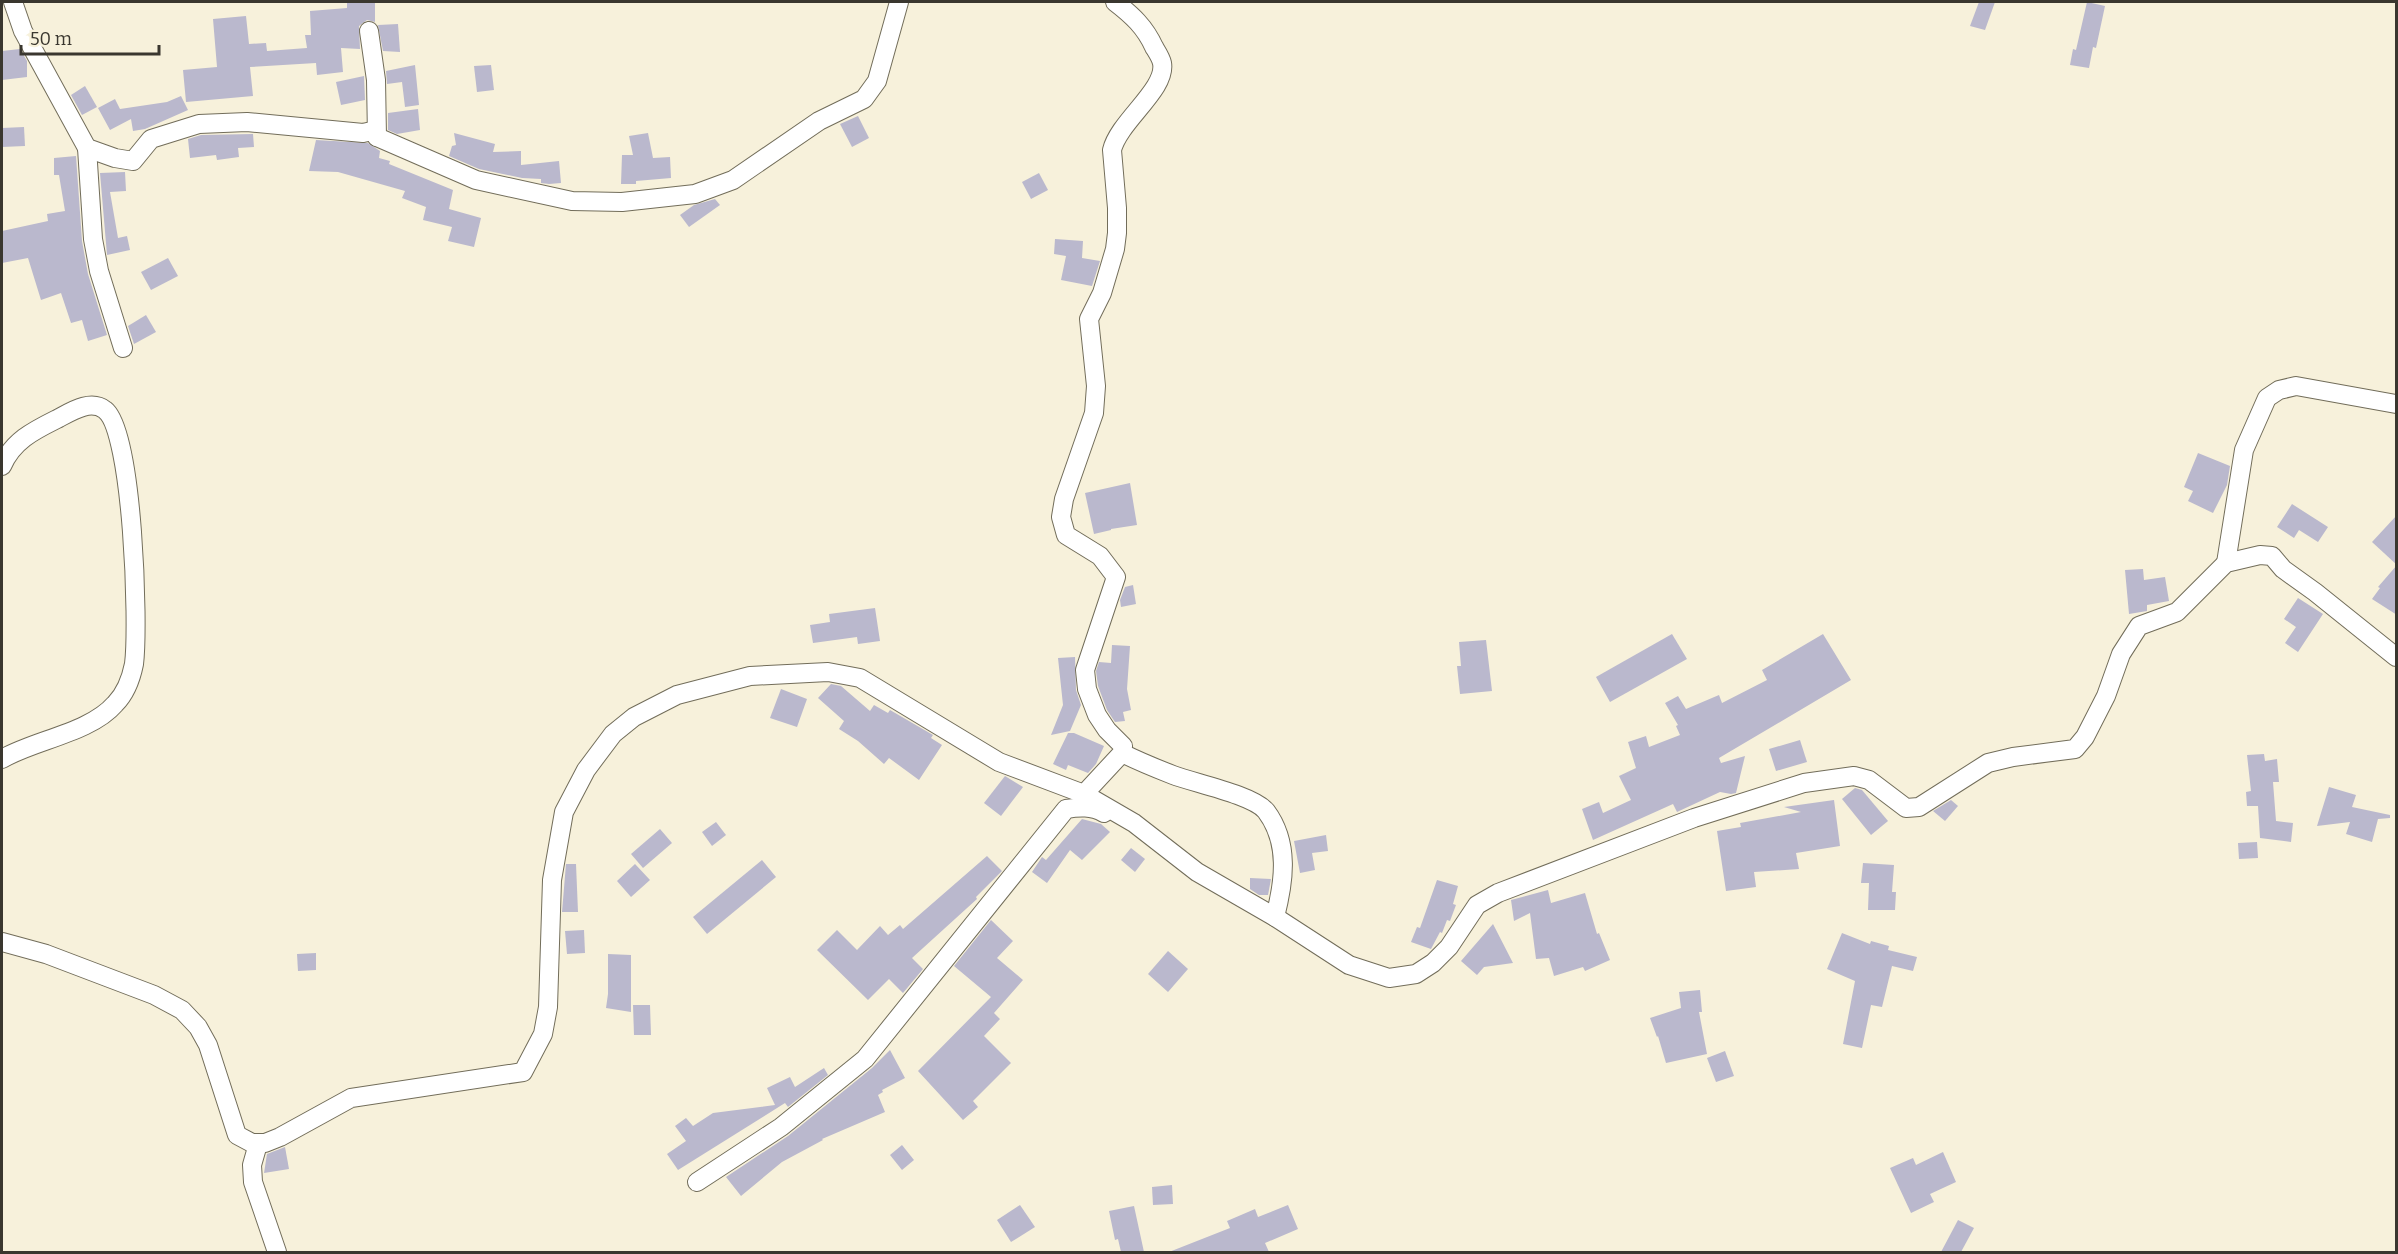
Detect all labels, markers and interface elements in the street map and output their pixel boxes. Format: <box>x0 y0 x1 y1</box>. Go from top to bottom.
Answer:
scale bar <box>21 18 159 56</box>
text: 50 m <box>30 28 72 50</box>

